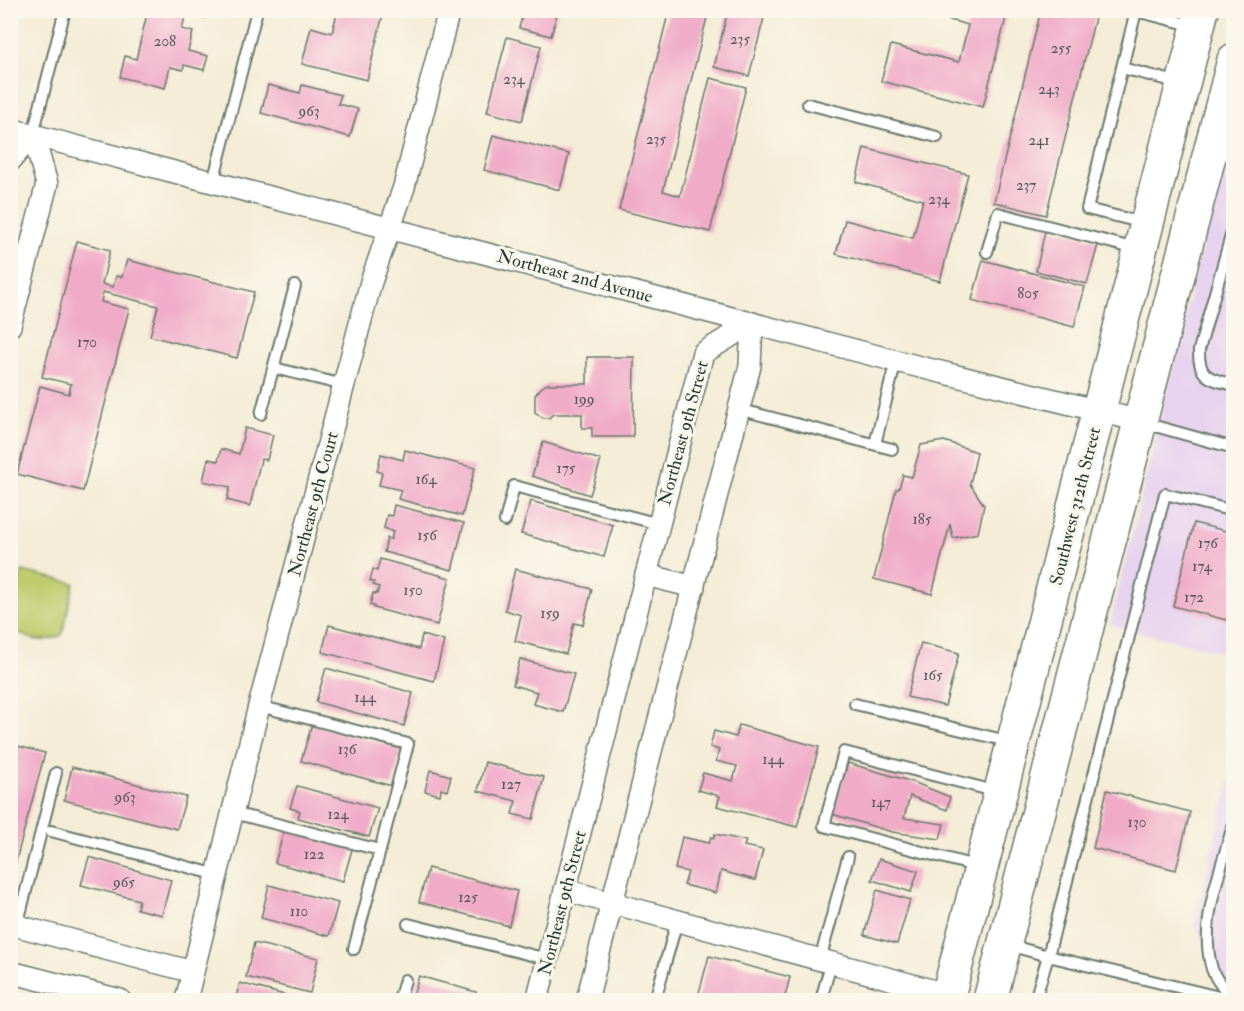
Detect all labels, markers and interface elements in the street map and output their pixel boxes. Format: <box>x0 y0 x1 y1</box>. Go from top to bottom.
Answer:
house number: 235 <box>730 30 750 49</box>
house number: 208 <box>154 32 176 51</box>
house number: 255 <box>1051 39 1072 58</box>
house number: 234 <box>503 70 526 89</box>
house number: 243 <box>1038 80 1060 99</box>
house number: 963 <box>298 102 320 121</box>
house number: 235 <box>646 130 666 149</box>
house number: 241 <box>1028 131 1050 150</box>
house number: 237 <box>1016 176 1036 195</box>
house number: 234 <box>928 190 951 209</box>
street label: Northeast 2nd Avenue <box>495 245 656 308</box>
house number: 805 <box>1017 284 1039 303</box>
house number: 170 <box>77 333 97 352</box>
street label: Northeast 9th Street <box>653 358 714 508</box>
house number: 199 <box>574 390 594 409</box>
street label: Southwest 312th Street <box>1045 424 1106 588</box>
street label: Northeast 9th Court <box>283 429 344 579</box>
house number: 175 <box>557 459 576 478</box>
house number: 164 <box>416 470 437 489</box>
house number: 185 <box>913 510 932 529</box>
house number: 156 <box>417 526 438 545</box>
house number: 176 <box>1198 534 1219 553</box>
house number: 174 <box>1192 557 1213 576</box>
house number: 150 <box>403 581 423 600</box>
house number: 172 <box>1184 588 1204 607</box>
house number: 159 <box>540 604 560 623</box>
house number: 165 <box>923 666 943 685</box>
house number: 144 <box>354 688 377 707</box>
house number: 136 <box>338 740 358 759</box>
house number: 144 <box>762 750 785 769</box>
house number: 127 <box>501 775 521 794</box>
house number: 963 <box>114 788 136 807</box>
house number: 147 <box>871 793 891 812</box>
house number: 124 <box>327 805 349 824</box>
house number: 130 <box>1128 813 1146 832</box>
street label: Northeast 9th Street <box>533 828 592 978</box>
house number: 122 <box>304 845 325 864</box>
house number: 965 <box>112 873 135 892</box>
house number: 125 <box>458 888 478 907</box>
house number: 110 <box>290 902 308 921</box>

